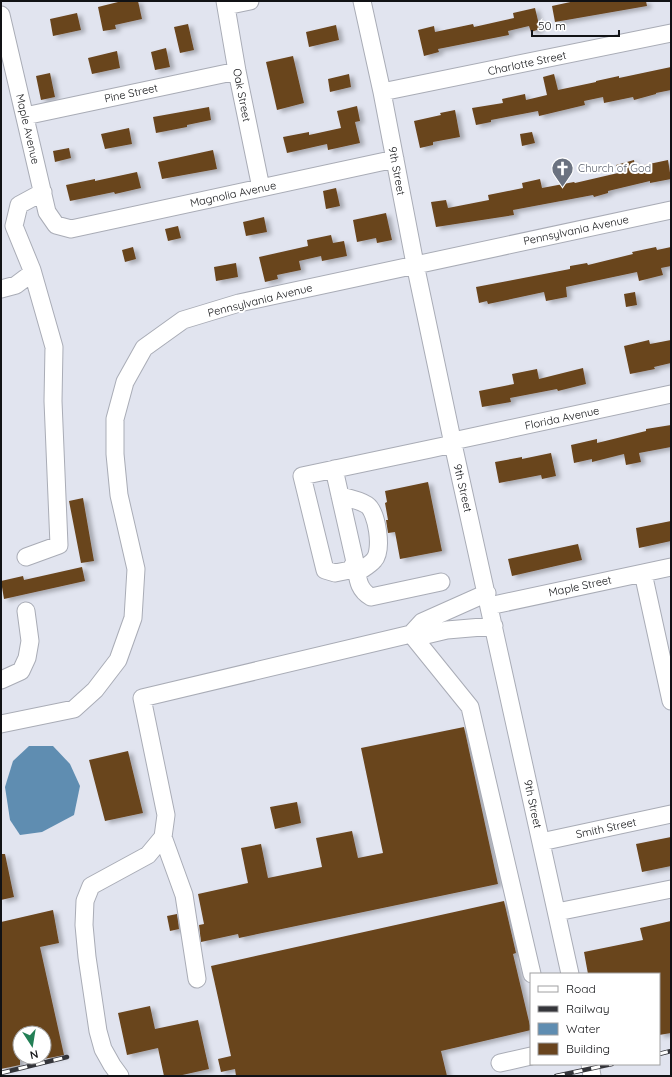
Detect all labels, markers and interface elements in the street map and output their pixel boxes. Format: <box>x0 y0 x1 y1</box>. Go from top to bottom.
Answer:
scale bar <box>532 12 619 38</box>
text: 50 m <box>538 18 566 33</box>
street label: Charlotte Street <box>486 48 568 78</box>
street label: Oak Street <box>230 67 254 123</box>
street label: Pine Street <box>103 80 159 106</box>
street label: Maple Avenue <box>13 93 43 165</box>
street label: 9th Street <box>385 146 409 197</box>
church icon: Church of God <box>550 155 576 188</box>
place label: Church of God <box>578 161 651 175</box>
street label: Magnolia Avenue <box>189 178 277 210</box>
street label: Pennsylvania Avenue <box>522 212 630 248</box>
street label: Pennsylvania Avenue <box>206 280 314 320</box>
street label: Florida Avenue <box>523 403 601 433</box>
street label: 9th Street <box>451 462 475 514</box>
street label: Maple Street <box>547 572 613 600</box>
street label: 9th Street <box>521 778 545 830</box>
street label: Smith Street <box>574 815 638 841</box>
legend <box>530 973 660 1065</box>
text: Road <box>566 981 596 996</box>
text: Railway <box>566 1001 610 1016</box>
text: Water <box>566 1021 601 1036</box>
north arrow <box>12 1025 52 1065</box>
text: Building <box>566 1041 610 1056</box>
text: N <box>29 1047 39 1062</box>

